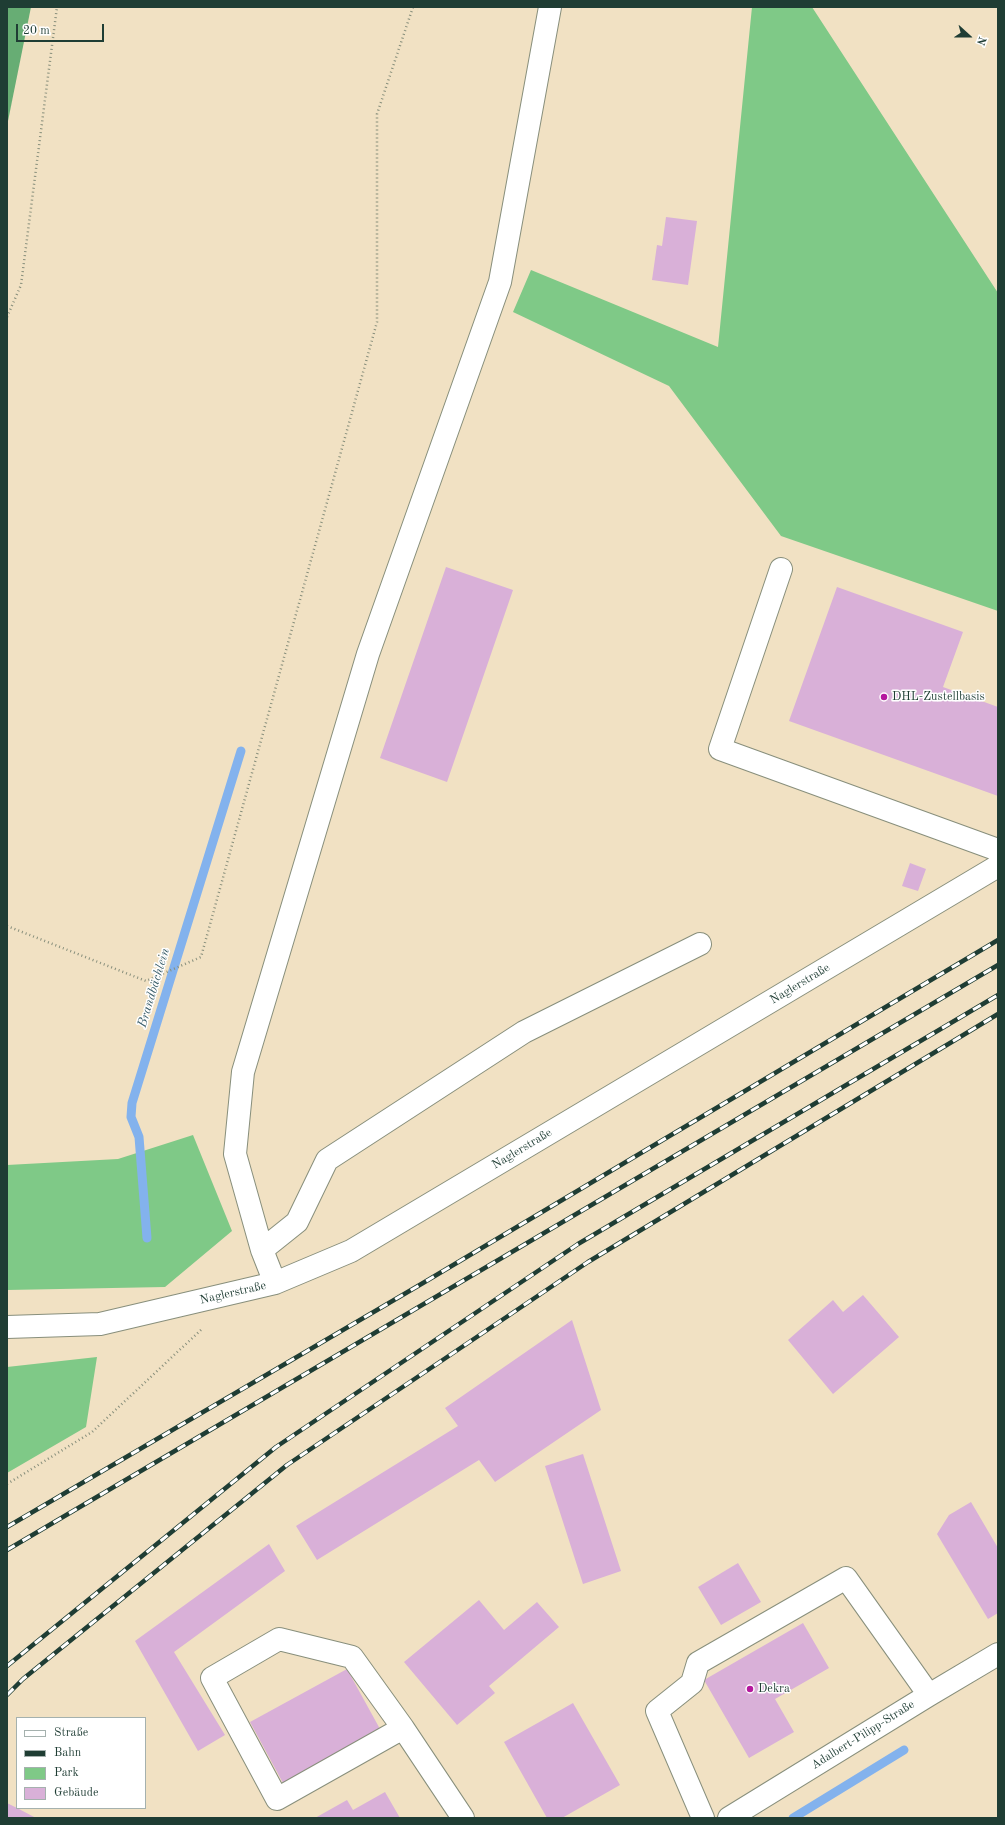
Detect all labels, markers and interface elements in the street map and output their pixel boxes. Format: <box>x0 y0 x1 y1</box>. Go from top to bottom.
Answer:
scale bar <box>18 16 106 42</box>
north arrow <box>949 16 989 56</box>
text: 20 m <box>23 25 50 37</box>
text: N <box>974 35 987 46</box>
place label: DHL-Zustellbasis <box>892 690 985 704</box>
marker: DHL-Zustellbasis <box>879 692 889 702</box>
water label: Brandbächlein <box>135 946 173 1030</box>
street label: Naglerstraße <box>767 960 833 1008</box>
street label: Naglerstraße <box>489 1125 555 1173</box>
street label: Naglerstraße <box>199 1278 267 1308</box>
place label: Dekra <box>758 1682 790 1696</box>
marker: Dekra <box>745 1684 755 1694</box>
street label: Adalbert-Pilipp-Straße <box>809 1697 917 1773</box>
legend <box>16 1717 146 1809</box>
text: Straße <box>54 1727 88 1739</box>
text: Bahn <box>54 1747 81 1759</box>
text: Park <box>54 1767 79 1779</box>
text: Gebäude <box>54 1787 98 1799</box>

